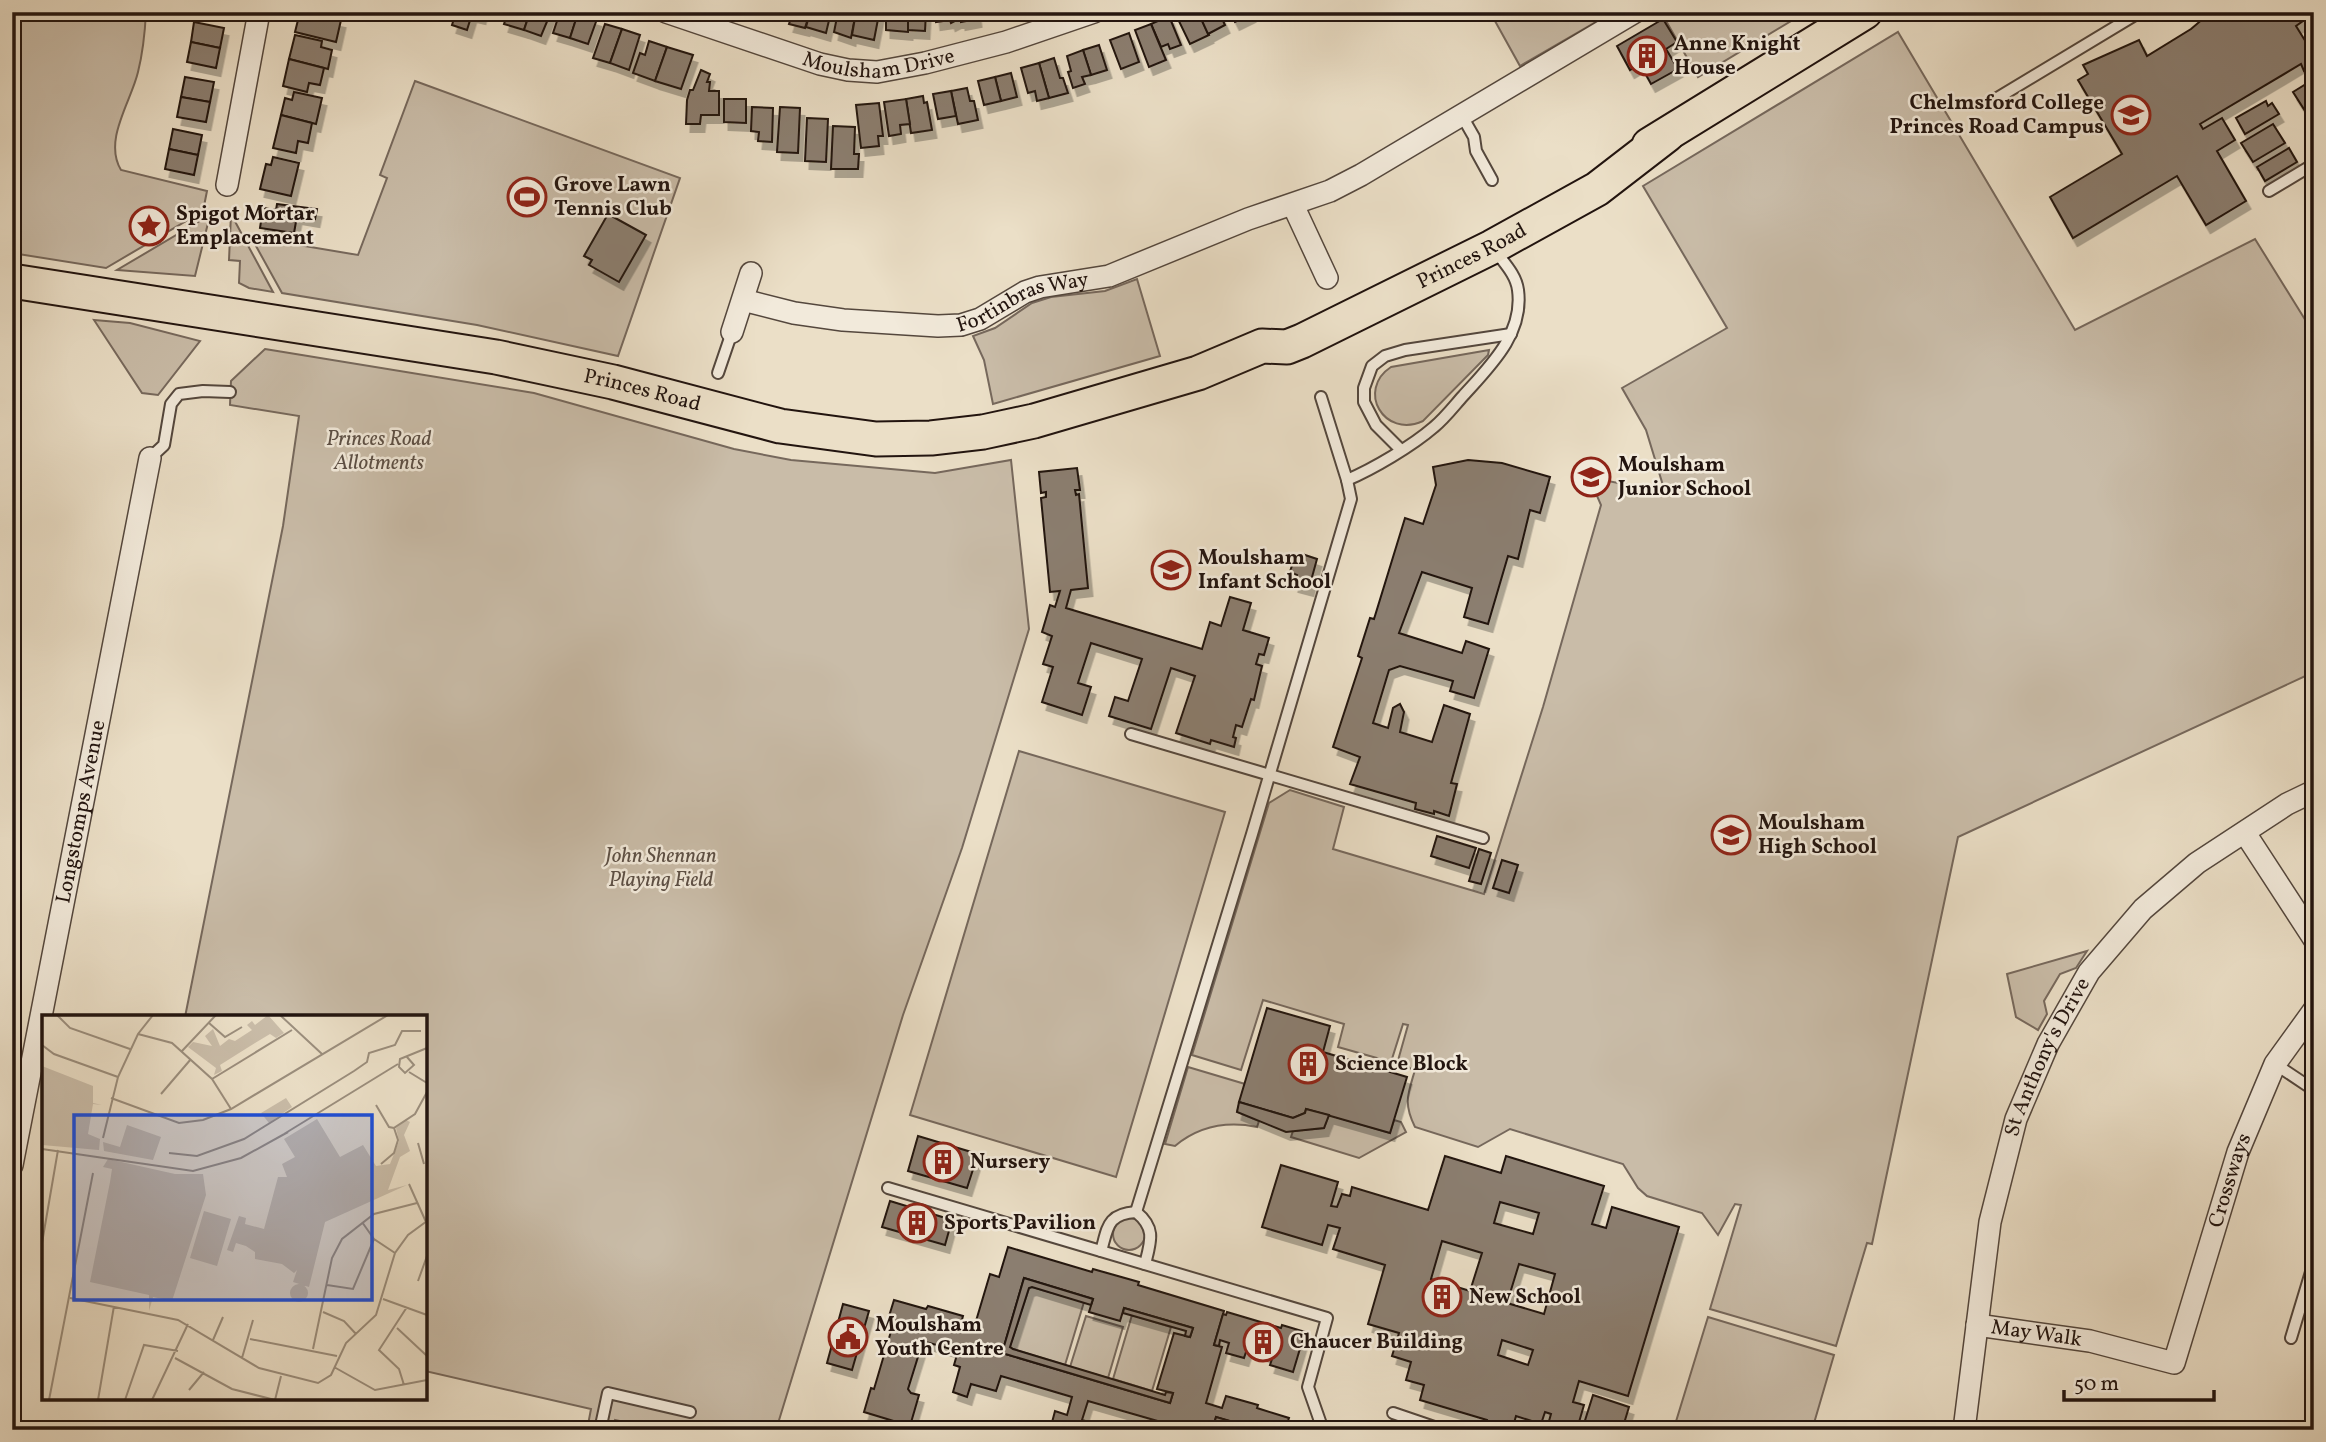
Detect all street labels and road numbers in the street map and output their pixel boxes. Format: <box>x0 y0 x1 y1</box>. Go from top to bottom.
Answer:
street label: Moulsham Drive <box>798 41 958 87</box>
street label: Princes Road <box>1412 216 1532 296</box>
street label: Fortinbras Way <box>953 265 1091 340</box>
street label: Princes Road <box>581 362 704 419</box>
street label: Longstomps Avenue <box>49 717 113 906</box>
street label: St Anthony's Drive <box>1998 972 2097 1140</box>
street label: Crossways <box>2201 1128 2259 1231</box>
street label: May Walk <box>1989 1313 2084 1354</box>

